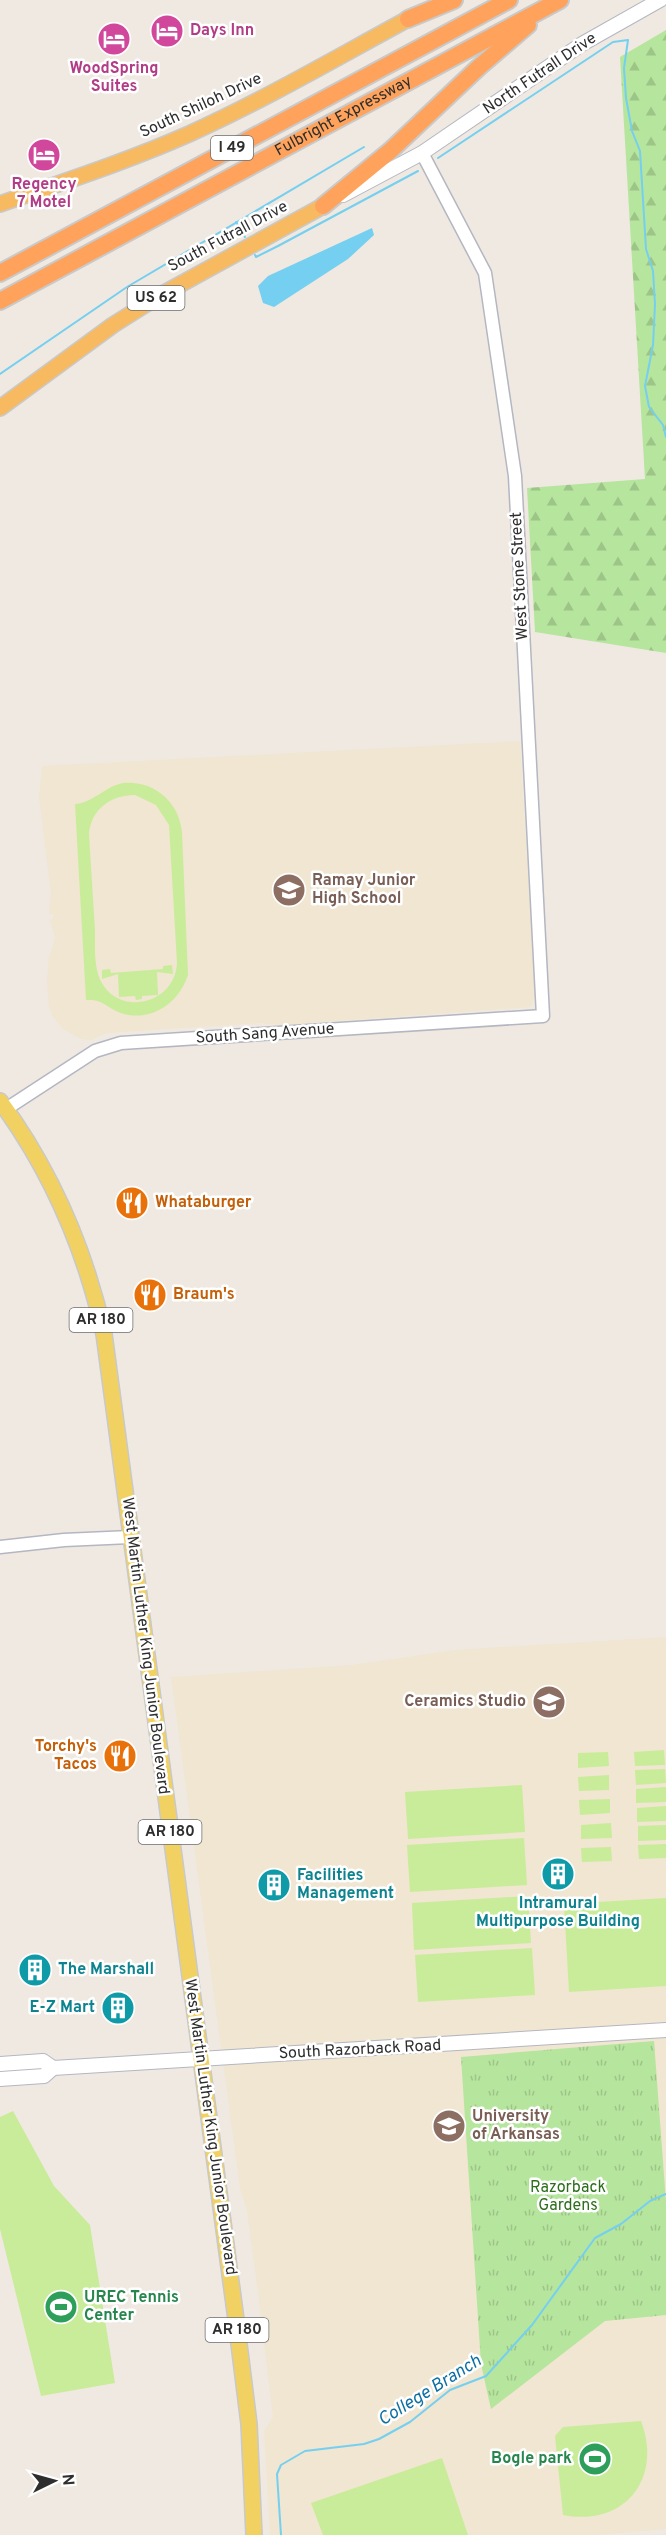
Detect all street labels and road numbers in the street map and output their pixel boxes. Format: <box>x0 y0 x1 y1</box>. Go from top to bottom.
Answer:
street label: North Futrall Drive <box>480 29 600 119</box>
street label: South Shiloh Drive <box>137 69 265 143</box>
street label: Fulbright Expressway <box>272 71 416 161</box>
road number: I 49 <box>211 136 253 160</box>
street label: South Futrall Drive <box>165 197 291 277</box>
road number: US 62 <box>128 286 184 310</box>
street label: West Stone Street <box>507 511 533 641</box>
street label: South Sang Avenue <box>195 1019 335 1049</box>
road number: AR 180 <box>70 1308 132 1332</box>
street label: West Martin Luther King Junior Boulevard <box>117 1496 173 1796</box>
road number: AR 180 <box>138 1820 201 1844</box>
street label: West Martin Luther King Junior Boulevard <box>179 1977 241 2277</box>
street label: South Razorback Road <box>278 2036 442 2064</box>
road number: AR 180 <box>206 2318 268 2342</box>

